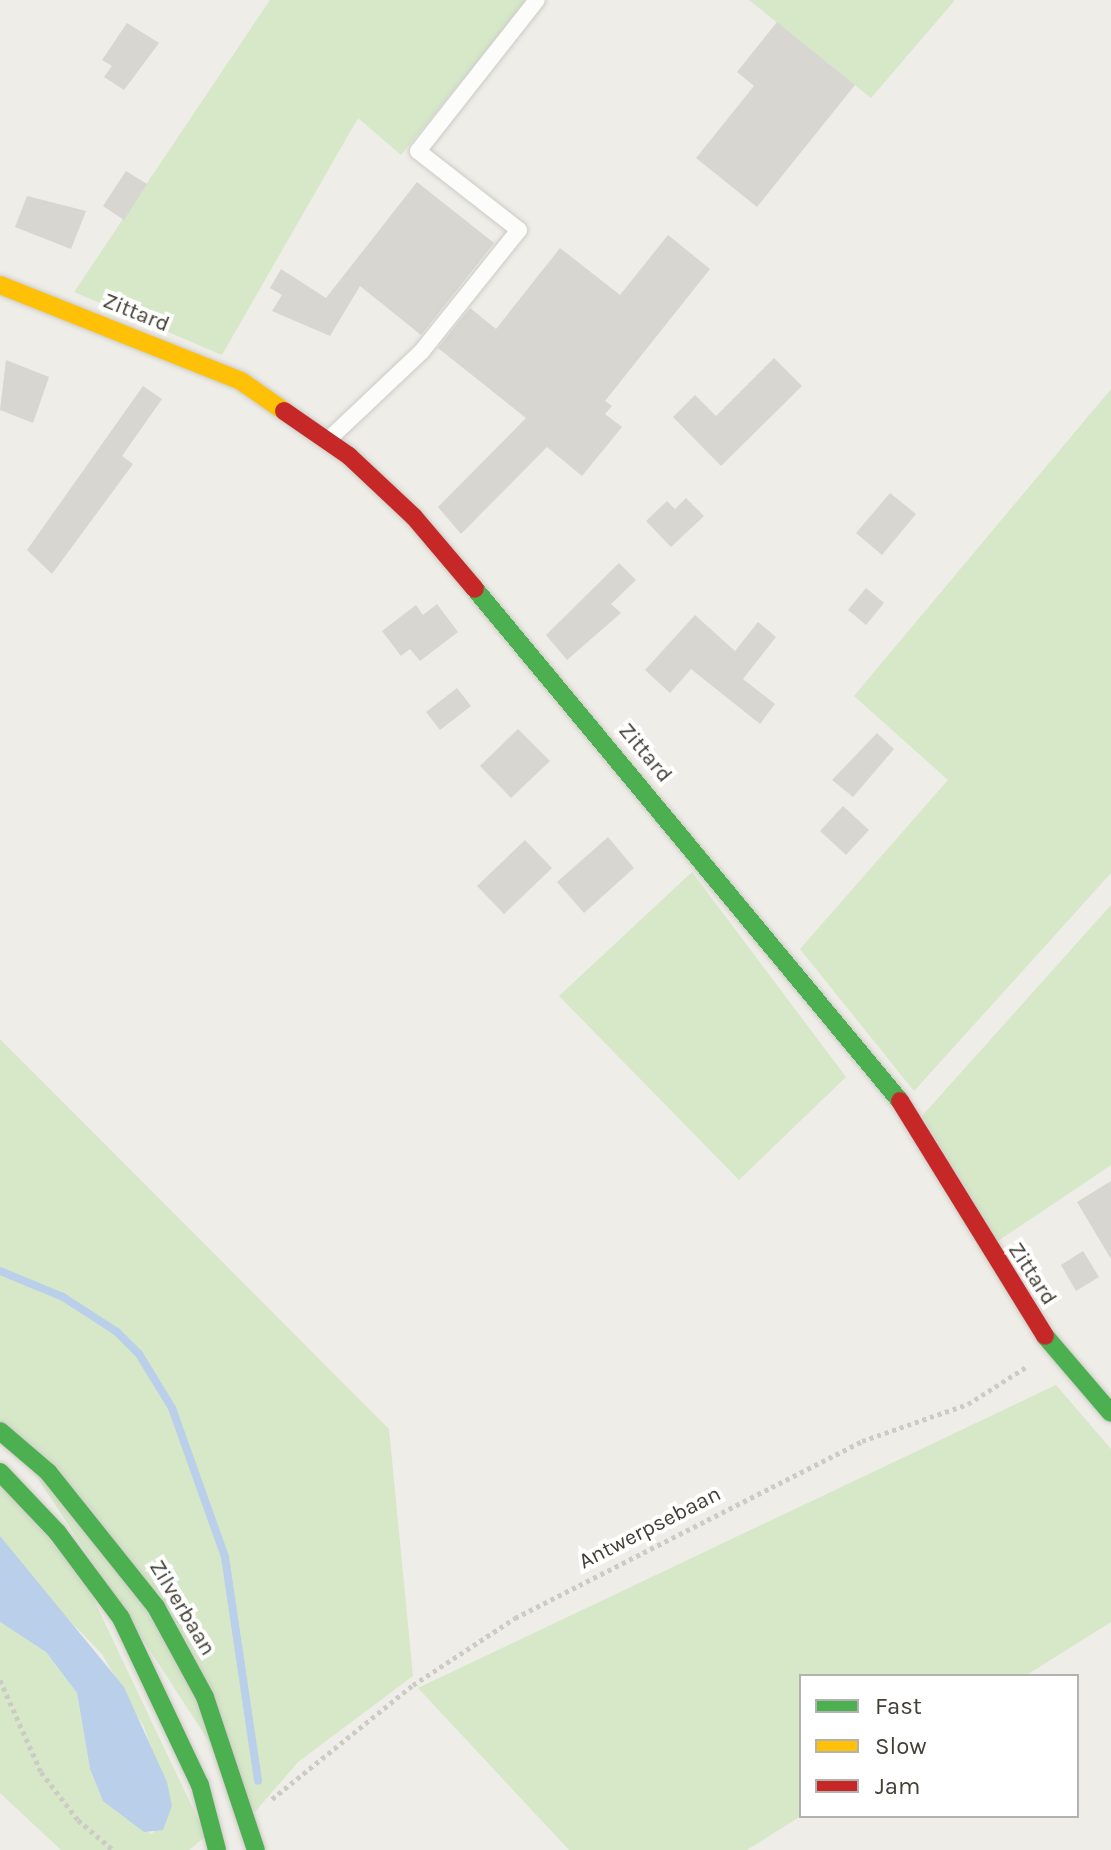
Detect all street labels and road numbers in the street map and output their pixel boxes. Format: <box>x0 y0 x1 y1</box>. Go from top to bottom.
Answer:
street label: Zittard <box>99 288 173 338</box>
street label: Zittard <box>613 718 677 788</box>
street label: Zittard <box>1002 1238 1062 1310</box>
street label: Antwerpsebaan <box>575 1481 725 1575</box>
street label: Zilverbaan <box>143 1556 221 1660</box>

